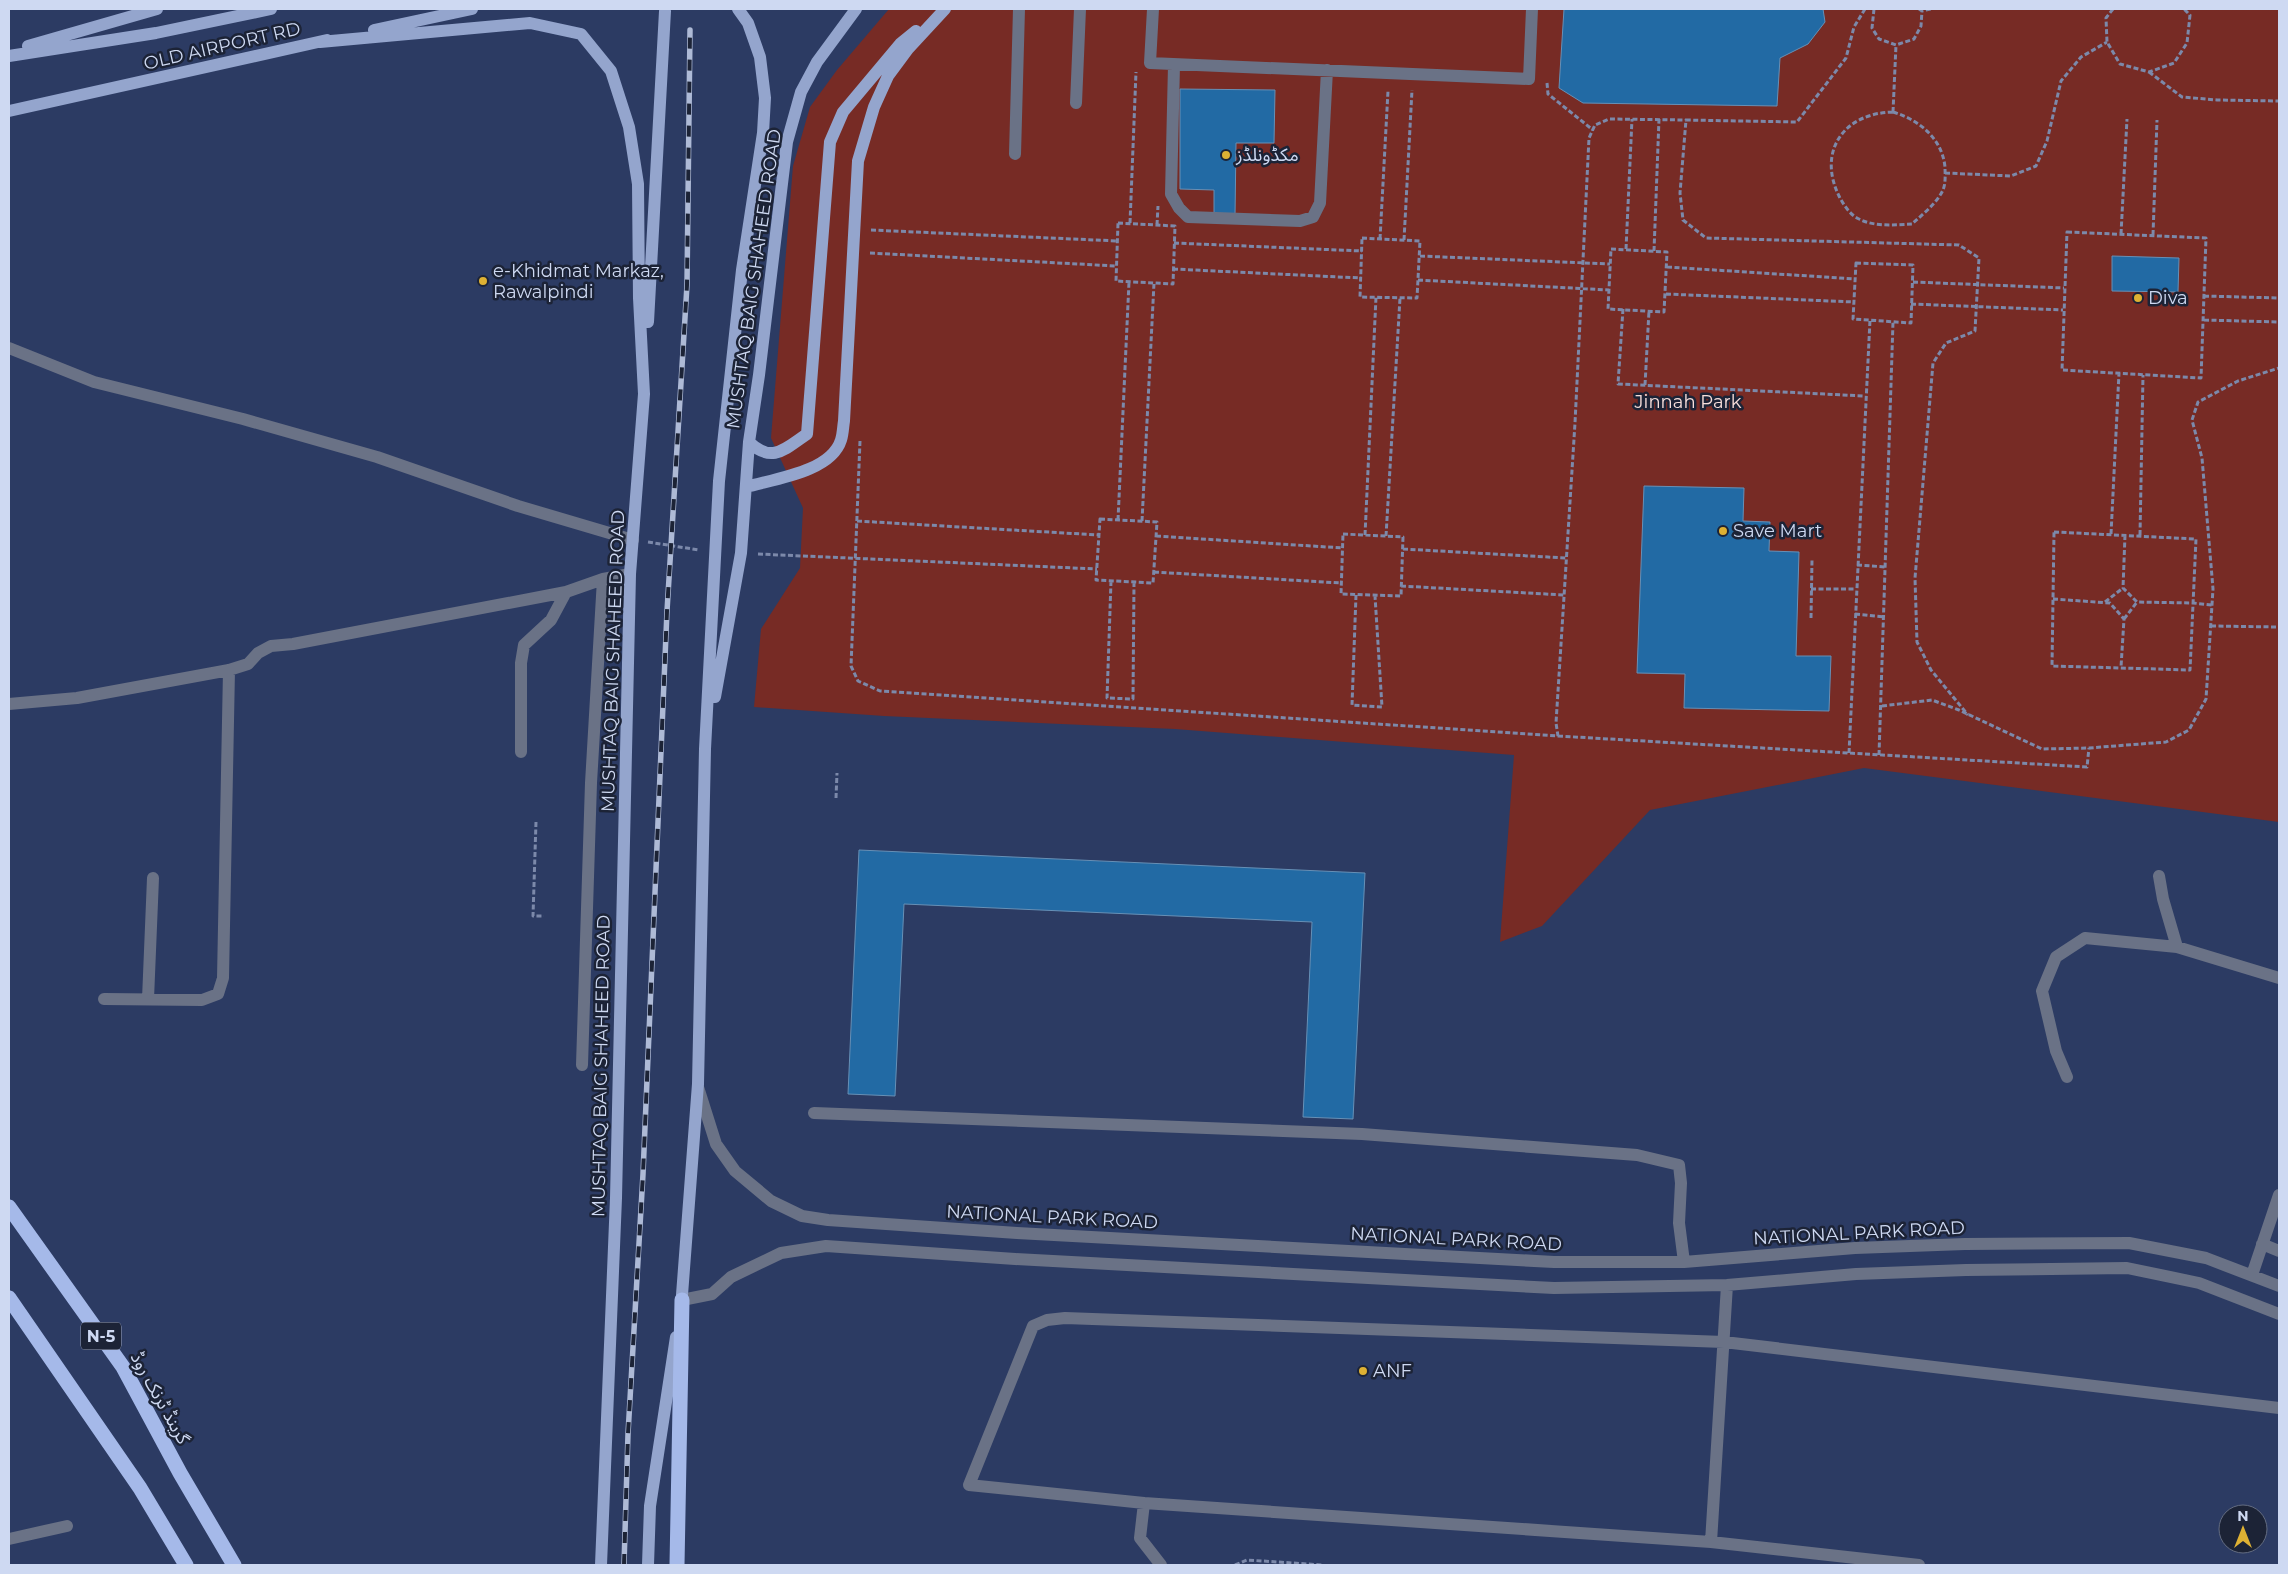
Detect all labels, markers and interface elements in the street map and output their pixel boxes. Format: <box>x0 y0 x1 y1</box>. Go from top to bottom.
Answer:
street label: OLD AIRPORT RD <box>141 17 303 75</box>
street label: MUSHTAQ BAIG SHAHEED ROAD <box>722 128 786 430</box>
place label: مکڈونلڈز <box>1235 144 1299 166</box>
marker: مکڈونلڈز <box>1220 149 1232 161</box>
place label: e-Khidmat Markaz, Rawalpindi <box>493 260 664 303</box>
marker: e-Khidmat Markaz, Rawalpindi <box>477 275 489 287</box>
place label: Diva <box>2148 287 2188 309</box>
marker: Diva <box>2132 292 2144 304</box>
park label: Jinnah Park <box>1634 391 1742 413</box>
street label: MUSHTAQ BAIG SHAHEED ROAD <box>597 509 629 813</box>
place label: Save Mart <box>1733 520 1822 542</box>
marker: Save Mart <box>1717 525 1729 537</box>
street label: MUSHTAQ BAIG SHAHEED ROAD <box>587 915 615 1217</box>
street label: NATIONAL PARK ROAD <box>946 1200 1158 1234</box>
street label: NATIONAL PARK ROAD <box>1753 1216 1965 1250</box>
street label: NATIONAL PARK ROAD <box>1350 1222 1562 1256</box>
road number: N-5 <box>81 1322 121 1350</box>
street label: گرینڈ ٹرنک روڈ <box>126 1348 195 1449</box>
place label: ANF <box>1373 1360 1412 1382</box>
marker: ANF <box>1357 1365 1369 1377</box>
north arrow <box>2218 1504 2268 1554</box>
text: N <box>2237 1507 2249 1525</box>

